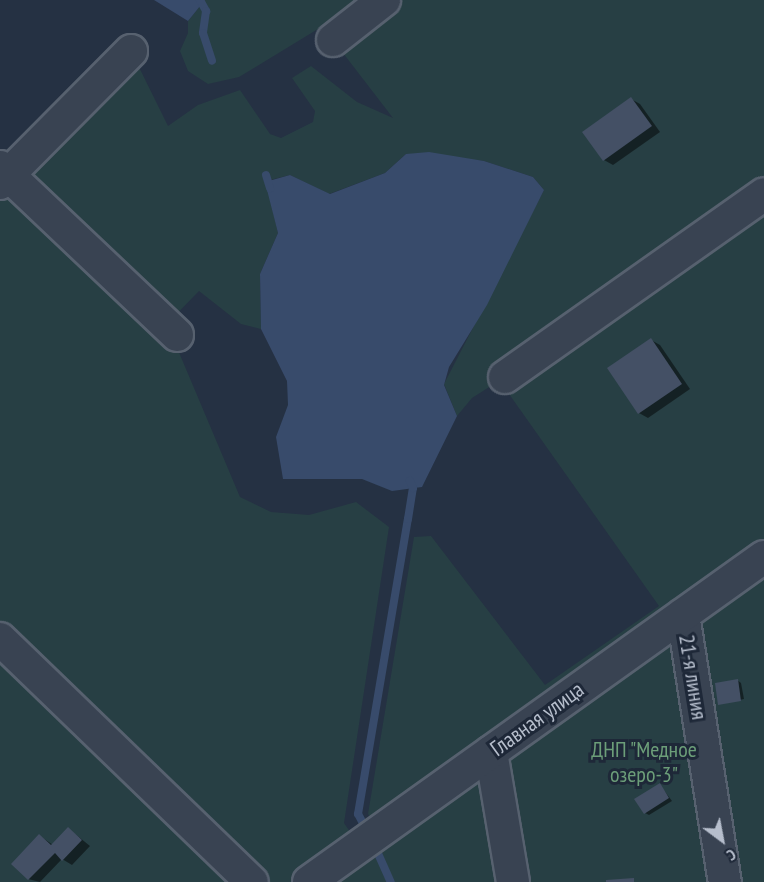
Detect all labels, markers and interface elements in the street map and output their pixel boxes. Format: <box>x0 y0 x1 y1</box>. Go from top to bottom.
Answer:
street label: 21-я линия <box>673 633 713 721</box>
street label: Главная улица <box>485 676 589 762</box>
park label: ДНП "Медное озеро-3" <box>591 736 697 788</box>
north arrow <box>692 810 752 870</box>
text: С <box>723 845 740 866</box>

